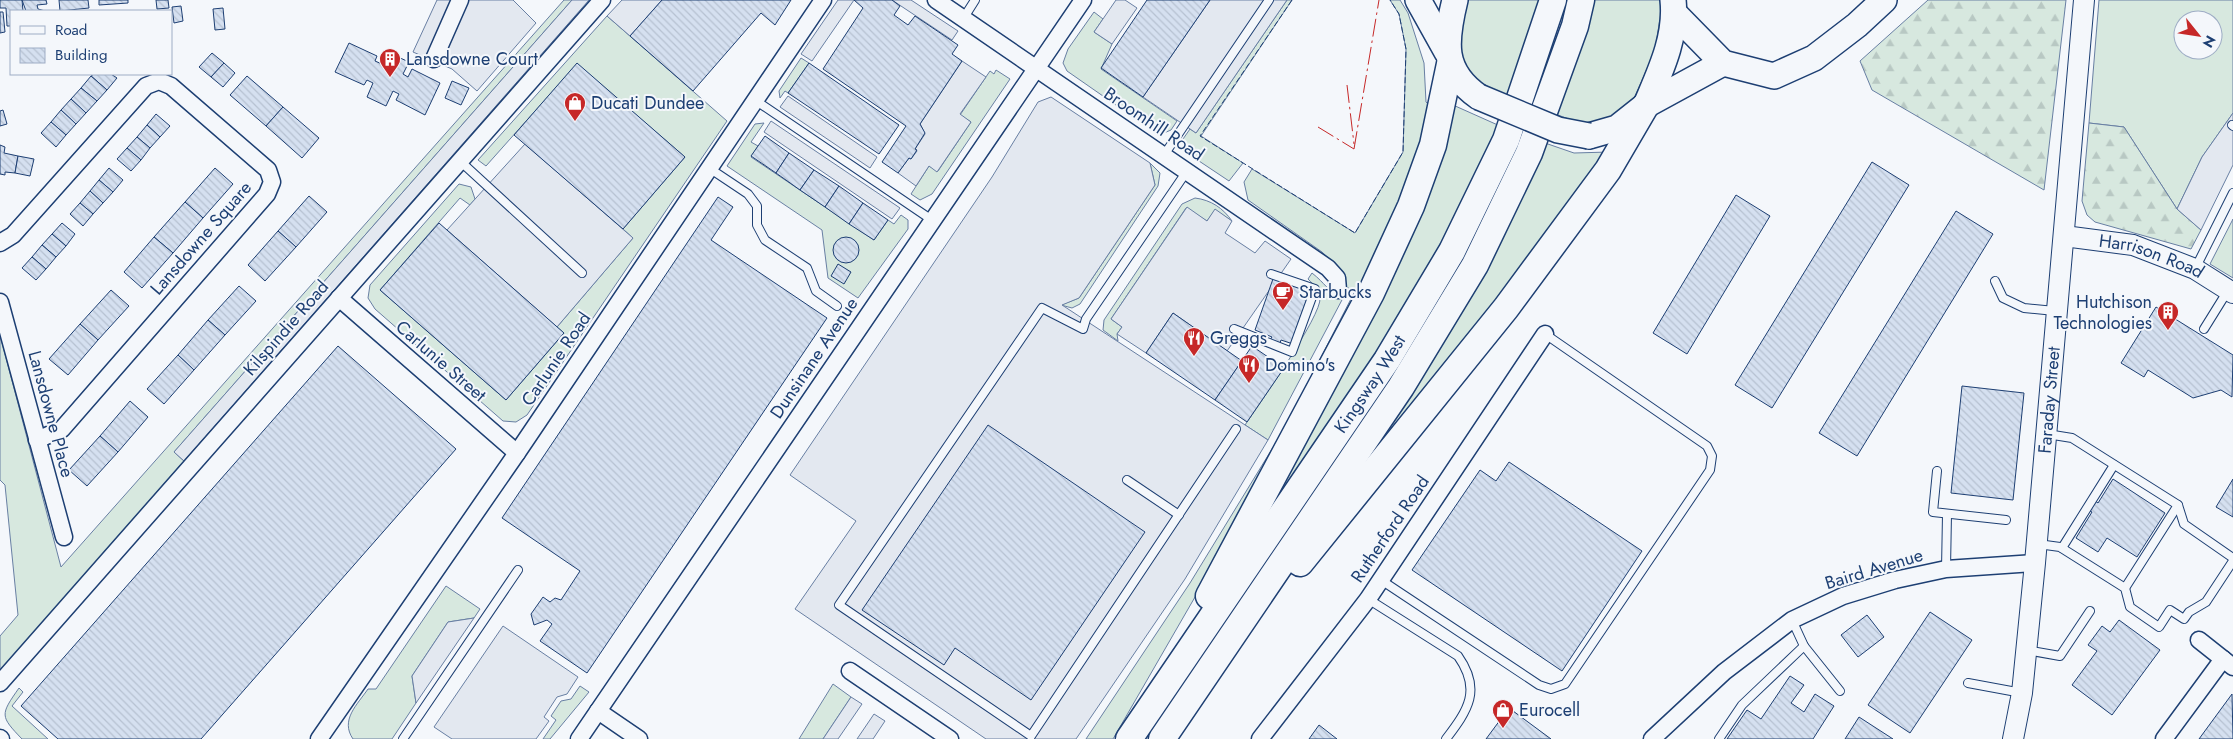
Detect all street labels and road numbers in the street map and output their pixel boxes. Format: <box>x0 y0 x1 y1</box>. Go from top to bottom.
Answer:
street label: Broomhill Road <box>1099 81 1209 167</box>
street label: Lansdowne Square <box>144 175 258 301</box>
street label: Harrison Road <box>2097 228 2209 285</box>
street label: Kilspindie Road <box>237 275 335 381</box>
street label: Dunsinane Avenue <box>764 292 864 424</box>
street label: Carlunie Road <box>515 307 597 411</box>
street label: Carlunie Street <box>390 314 492 408</box>
street label: Kingsway West <box>1328 329 1412 438</box>
street label: Faraday Street <box>2032 345 2067 455</box>
street label: Lansdowne Place <box>22 348 80 480</box>
street label: Rutherford Road <box>1344 470 1436 588</box>
street label: Baird Avenue <box>1822 542 1926 596</box>

